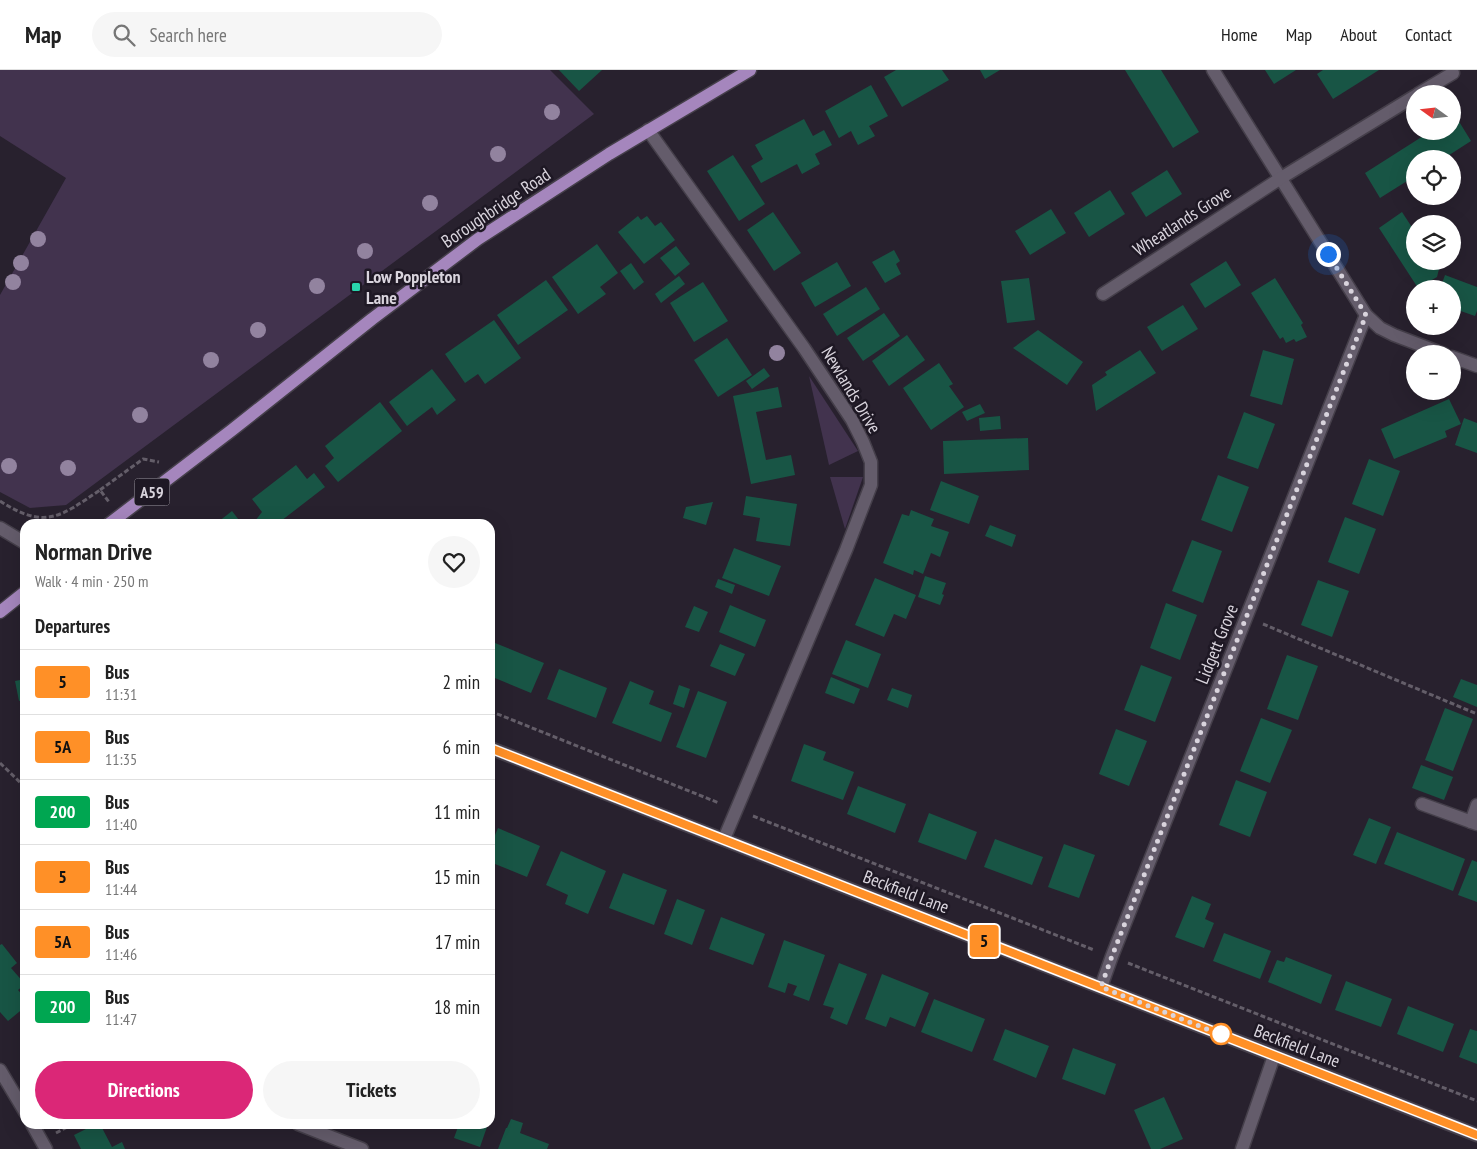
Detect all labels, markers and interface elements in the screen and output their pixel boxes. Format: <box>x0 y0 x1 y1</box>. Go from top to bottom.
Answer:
search box <box>92 12 442 57</box>
text: Map <box>25 19 62 50</box>
icon: search <box>110 21 138 49</box>
text: Search here <box>150 23 227 47</box>
text: Home <box>1221 23 1258 46</box>
text: Map <box>1286 23 1312 46</box>
text: About <box>1340 23 1377 46</box>
text: Contact <box>1405 23 1452 46</box>
north arrow <box>1406 85 1461 140</box>
map controls <box>1406 85 1461 400</box>
button: locate <box>1406 150 1461 205</box>
street label: Boroughbridge Road <box>437 163 555 253</box>
street label: Wheatlands Grove <box>1128 180 1235 261</box>
button: layers <box>1406 215 1461 270</box>
your location <box>1316 242 1341 267</box>
place label: Low Poppleton Lane <box>366 265 461 309</box>
button: + <box>1406 280 1461 335</box>
marker: Low Poppleton Lane <box>350 281 362 293</box>
street label: Newlands Drive <box>817 342 886 437</box>
button: − <box>1406 345 1461 400</box>
road number: A59 <box>134 478 170 506</box>
text: Norman Drive <box>35 536 152 567</box>
button: heart <box>428 536 480 588</box>
text: Walk · 4 min · 250 m <box>35 571 148 591</box>
street label: Lidgett Grove <box>1190 601 1243 687</box>
text: Departures <box>35 614 110 638</box>
text: Bus <box>105 660 129 684</box>
text: 5 <box>58 670 67 693</box>
text: 2 min <box>443 670 480 694</box>
text: 11:31 <box>105 684 137 704</box>
text: Bus <box>105 725 129 749</box>
text: 5A <box>54 735 71 758</box>
text: 6 min <box>443 735 480 759</box>
text: 11:35 <box>105 749 137 769</box>
text: Bus <box>105 790 129 814</box>
text: 200 <box>50 800 75 823</box>
text: 11 min <box>434 800 480 824</box>
text: 11:40 <box>105 814 137 834</box>
text: Bus <box>105 855 129 879</box>
text: 5 <box>58 865 67 888</box>
text: 15 min <box>434 865 480 889</box>
street label: Beckfield Lane <box>860 865 952 918</box>
text: 11:44 <box>105 879 137 899</box>
text: Bus <box>105 920 129 944</box>
line badge: 5 <box>968 925 1000 957</box>
text: 5 <box>980 929 988 952</box>
text: 5A <box>54 930 71 953</box>
text: 17 min <box>435 930 480 954</box>
text: 11:46 <box>105 944 137 964</box>
text: Bus <box>105 985 129 1009</box>
text: 200 <box>50 995 75 1018</box>
text: 18 min <box>434 995 480 1019</box>
text: 11:47 <box>105 1009 137 1029</box>
street label: Beckfield Lane <box>1251 1019 1343 1072</box>
unlabelled marker <box>1210 1023 1232 1045</box>
button: Directions <box>35 1061 253 1119</box>
button: Tickets <box>263 1061 480 1119</box>

